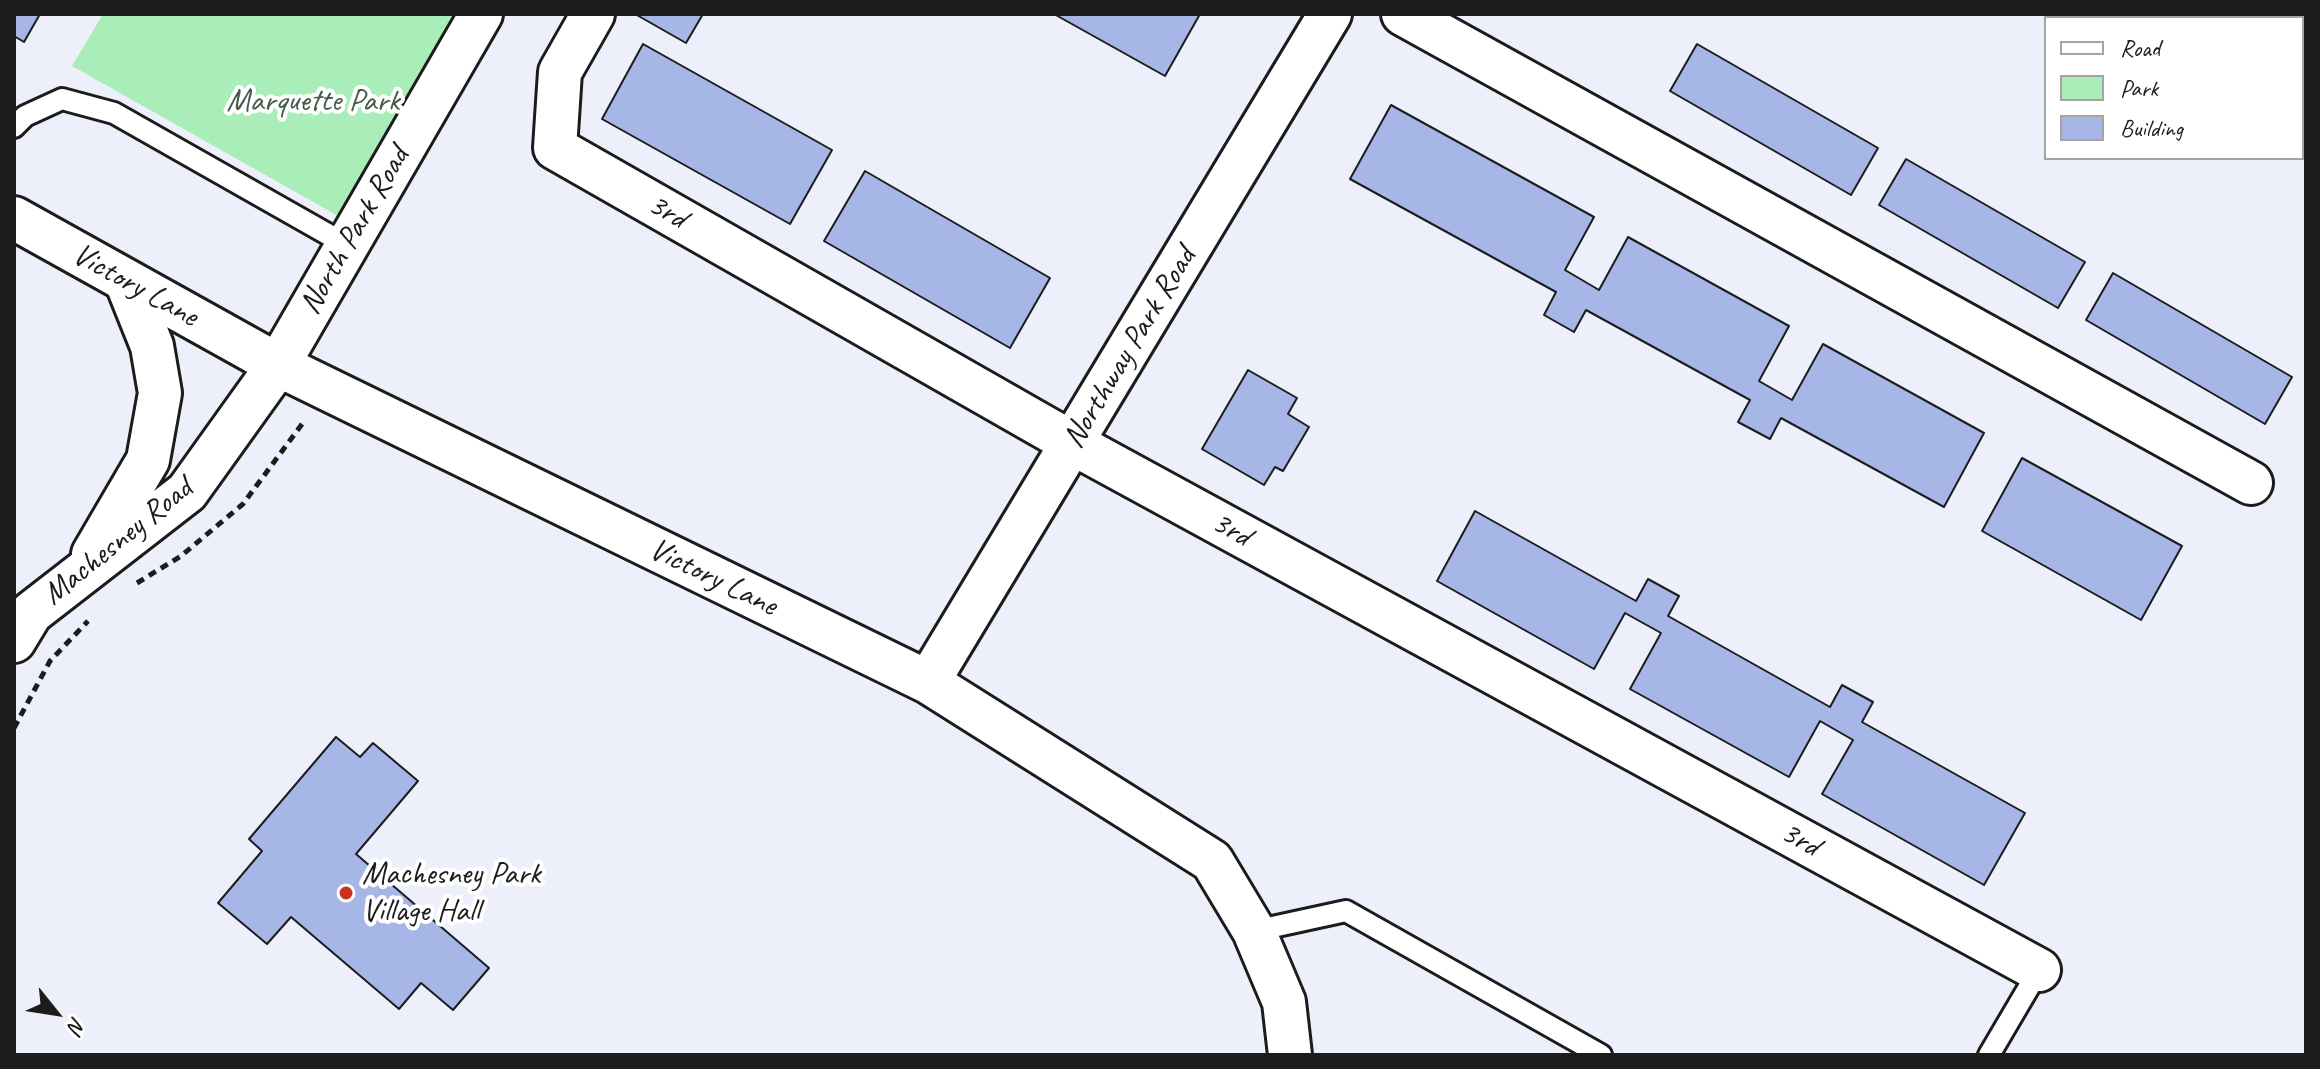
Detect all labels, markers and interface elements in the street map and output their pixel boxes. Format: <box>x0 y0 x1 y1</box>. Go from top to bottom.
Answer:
legend <box>2044 16 2304 160</box>
text: Road <box>2120 33 2160 63</box>
text: Park <box>2120 73 2158 103</box>
park label: Marquette Park <box>227 83 399 121</box>
text: Building <box>2120 113 2183 143</box>
street label: North Park Road <box>292 140 418 322</box>
street label: 3rd <box>641 186 693 238</box>
street label: Victory Lane <box>66 236 204 336</box>
street label: Northway Park Road <box>1055 241 1205 455</box>
street label: Machesney Road <box>35 470 201 614</box>
street label: 3rd <box>1205 504 1257 556</box>
street label: Victory Lane <box>643 531 783 625</box>
street label: 3rd <box>1774 814 1826 866</box>
place label: Machesney Park Village Hall <box>362 856 540 931</box>
marker: Machesney Park Village Hall <box>337 884 355 902</box>
north arrow <box>16 973 96 1053</box>
text: N <box>61 1012 92 1038</box>

